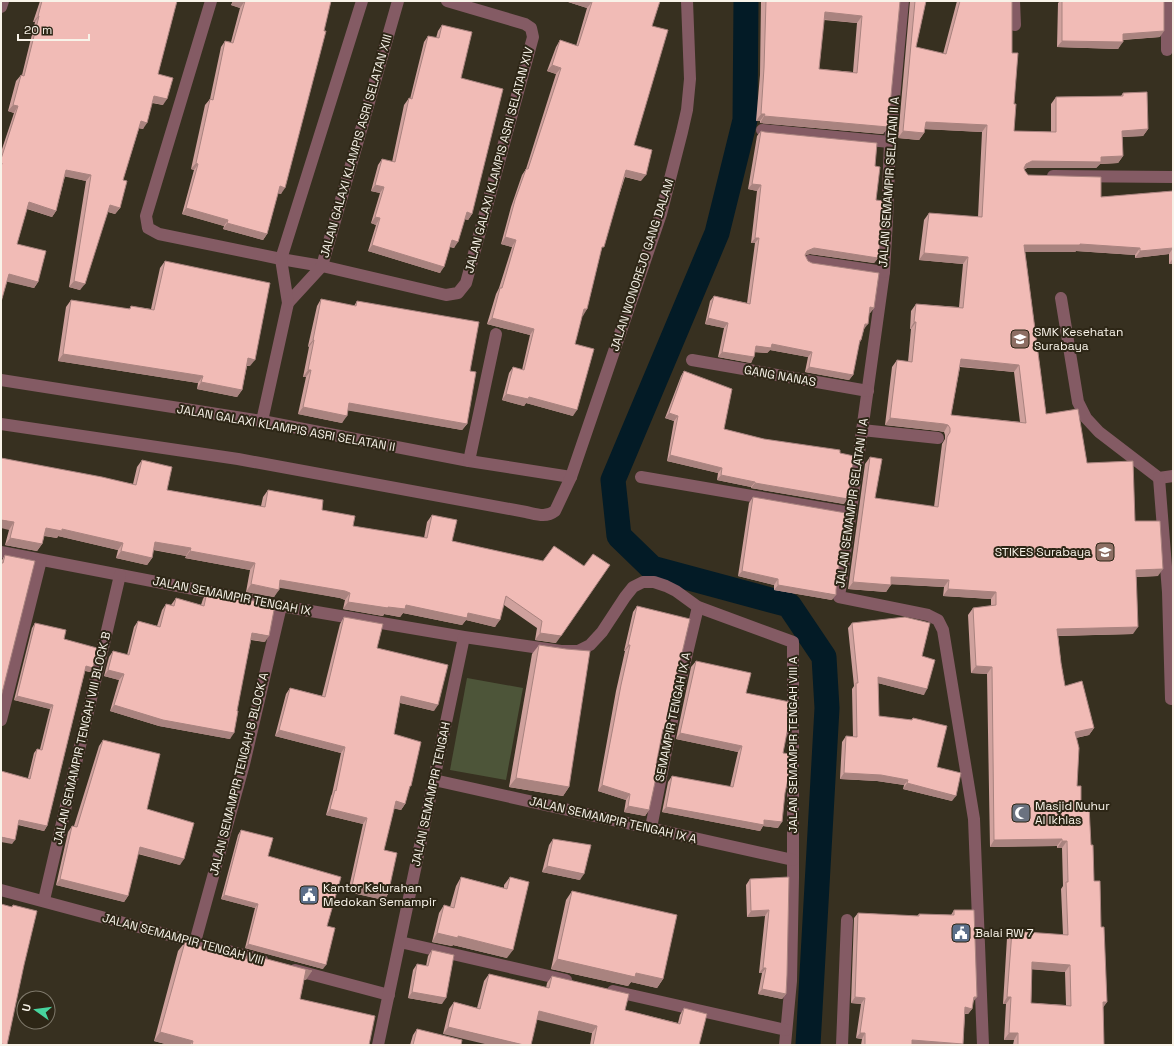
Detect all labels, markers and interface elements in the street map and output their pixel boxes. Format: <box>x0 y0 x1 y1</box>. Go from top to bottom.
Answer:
scale bar <box>18 16 89 42</box>
text: 20 m <box>24 22 52 38</box>
street label: JALAN GALAXI KLAMPIS ASRI SELATAN XIII <box>316 32 396 260</box>
street label: JALAN GALAXI KLAMPIS ASRI SELATAN XIV <box>461 45 537 275</box>
street label: JALAN SEMAMPIR SELATAN II A <box>875 96 903 268</box>
street label: JALAN WONOREJO GANG DALAM <box>606 177 678 353</box>
place label: SMK Kesehatan Surabaya <box>1034 324 1123 354</box>
school or university icon: SMK Kesehatan Surabaya <box>1009 328 1031 350</box>
street label: GANG NANAS <box>743 362 817 390</box>
street label: JALAN GALAXI KLAMPIS ASRI SELATAN II <box>176 401 396 455</box>
street label: JALAN SEMAMPIR SELATAN II A <box>832 417 872 589</box>
school or university icon: STIKES Surabaya <box>1094 541 1116 563</box>
place label: STIKES Surabaya <box>995 544 1091 560</box>
street label: JALAN SEMAMPIR TENGAH IX <box>151 573 313 619</box>
street label: JALAN SEMAMPIR TENGAH VIII BLOCK B <box>50 630 114 846</box>
street label: SEMAMPIR TENGAH IX A <box>651 650 695 783</box>
street label: JALAN SEMAMPIR TENGAH VIII A <box>785 656 801 834</box>
street label: JALAN SEMAMPIR TENGAH 8 BLOCK A <box>206 670 272 877</box>
street label: JALAN SEMAMPIR TENGAH <box>408 720 454 868</box>
street label: JALAN SEMAMPIR TENGAH IX A <box>528 793 699 847</box>
place label: Masjid Nuhur Al Ikhlas <box>1035 798 1110 828</box>
mosque icon: Masjid Nuhur Al Ikhlas <box>1010 802 1032 824</box>
place label: Kantor Kelurahan Medokan Semampir <box>323 880 437 910</box>
public building icon: Kantor Kelurahan Medokan Semampir <box>298 884 320 906</box>
street label: JALAN SEMAMPIR TENGAH VIII <box>100 910 266 968</box>
public building icon: Balai RW 7 <box>950 922 972 944</box>
place label: Balai RW 7 <box>975 925 1034 941</box>
north arrow <box>16 990 56 1030</box>
text: U <box>19 1002 34 1013</box>

